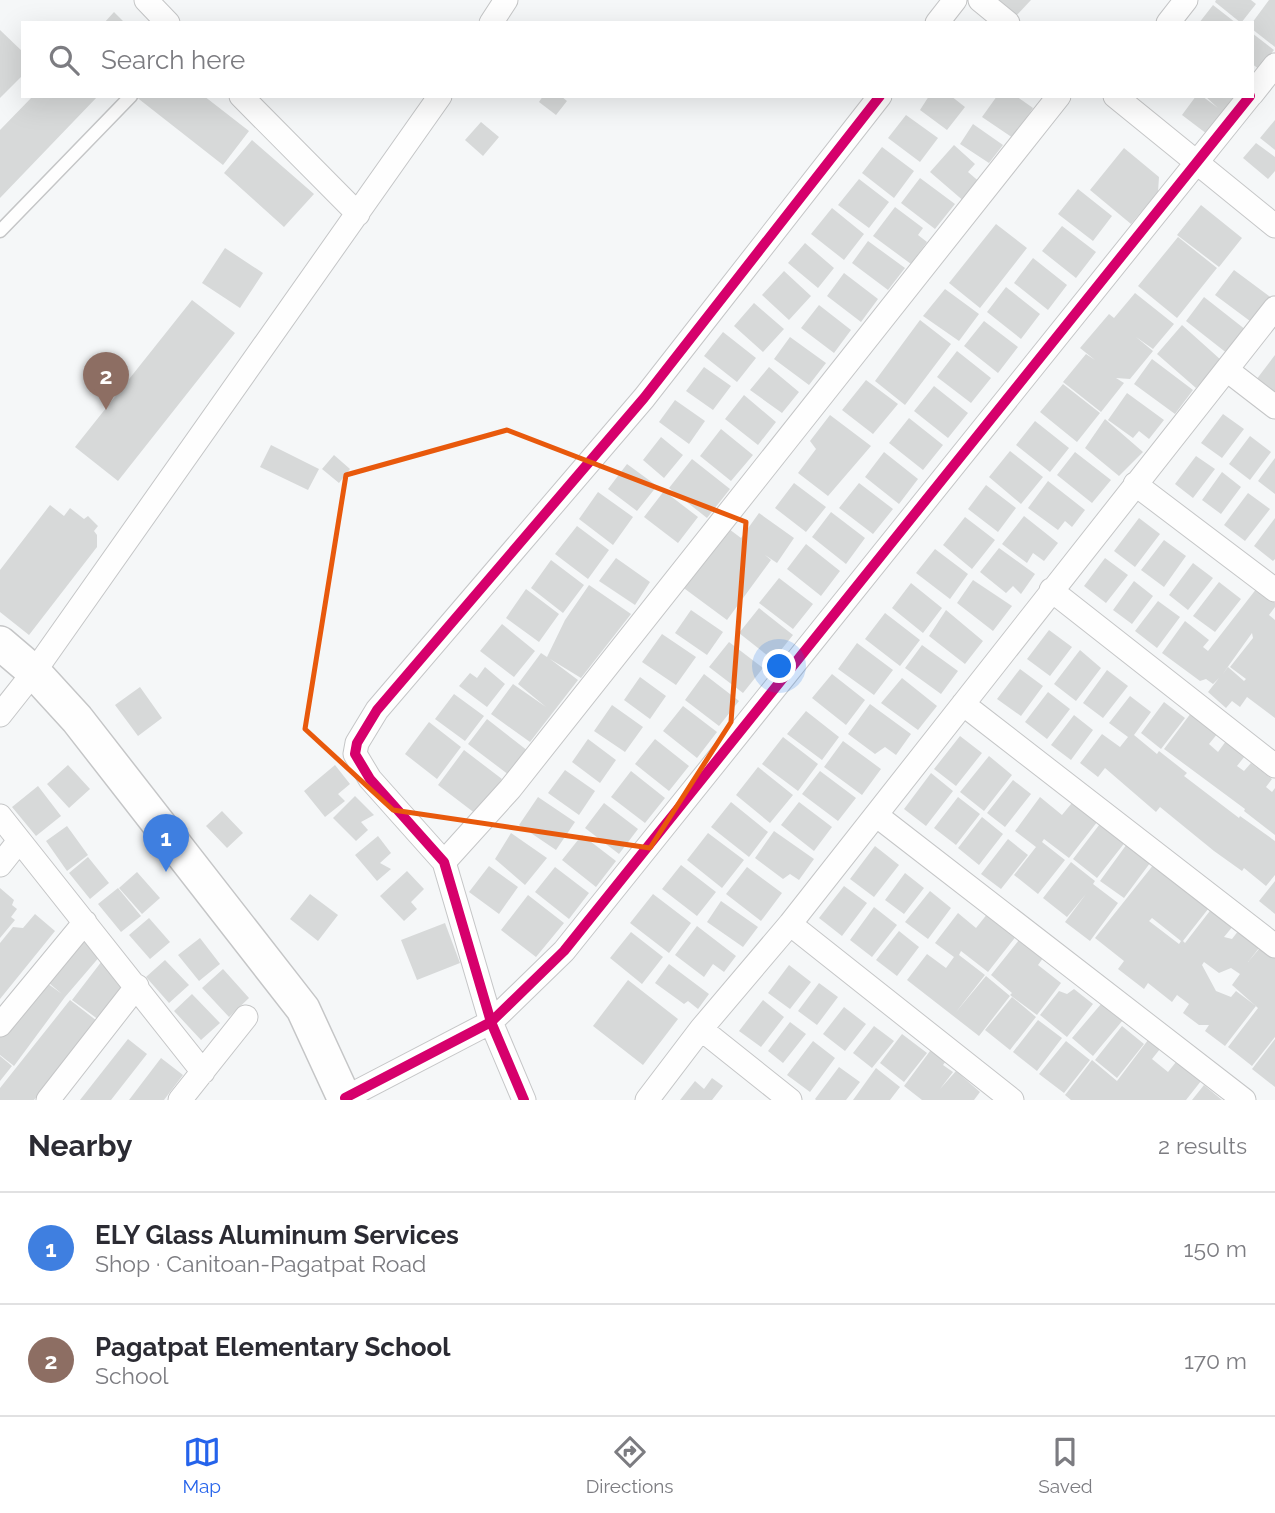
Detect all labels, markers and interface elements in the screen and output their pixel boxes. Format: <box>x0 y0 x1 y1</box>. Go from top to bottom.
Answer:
search box <box>21 21 1254 98</box>
icon: search <box>45 41 83 79</box>
text: Search here <box>101 45 245 75</box>
pin: 2 <box>83 352 129 410</box>
your location <box>762 649 796 683</box>
pin: 1 <box>143 814 189 872</box>
text: Nearby <box>28 1128 132 1163</box>
text: 2 results <box>1158 1132 1247 1159</box>
text: ELY Glass Aluminum Services <box>95 1220 459 1250</box>
text: 1 <box>45 1235 57 1262</box>
text: 150 m <box>1184 1235 1247 1262</box>
text: Shop · Canitoan-Pagatpat Road <box>95 1250 426 1277</box>
text: Pagatpat Elementary School <box>95 1332 450 1362</box>
text: 2 <box>45 1347 57 1374</box>
text: 170 m <box>1184 1347 1247 1374</box>
text: School <box>95 1362 169 1389</box>
tab: Map <box>182 1433 221 1497</box>
tab: Directions <box>586 1433 674 1497</box>
tab: Saved <box>1038 1433 1093 1497</box>

